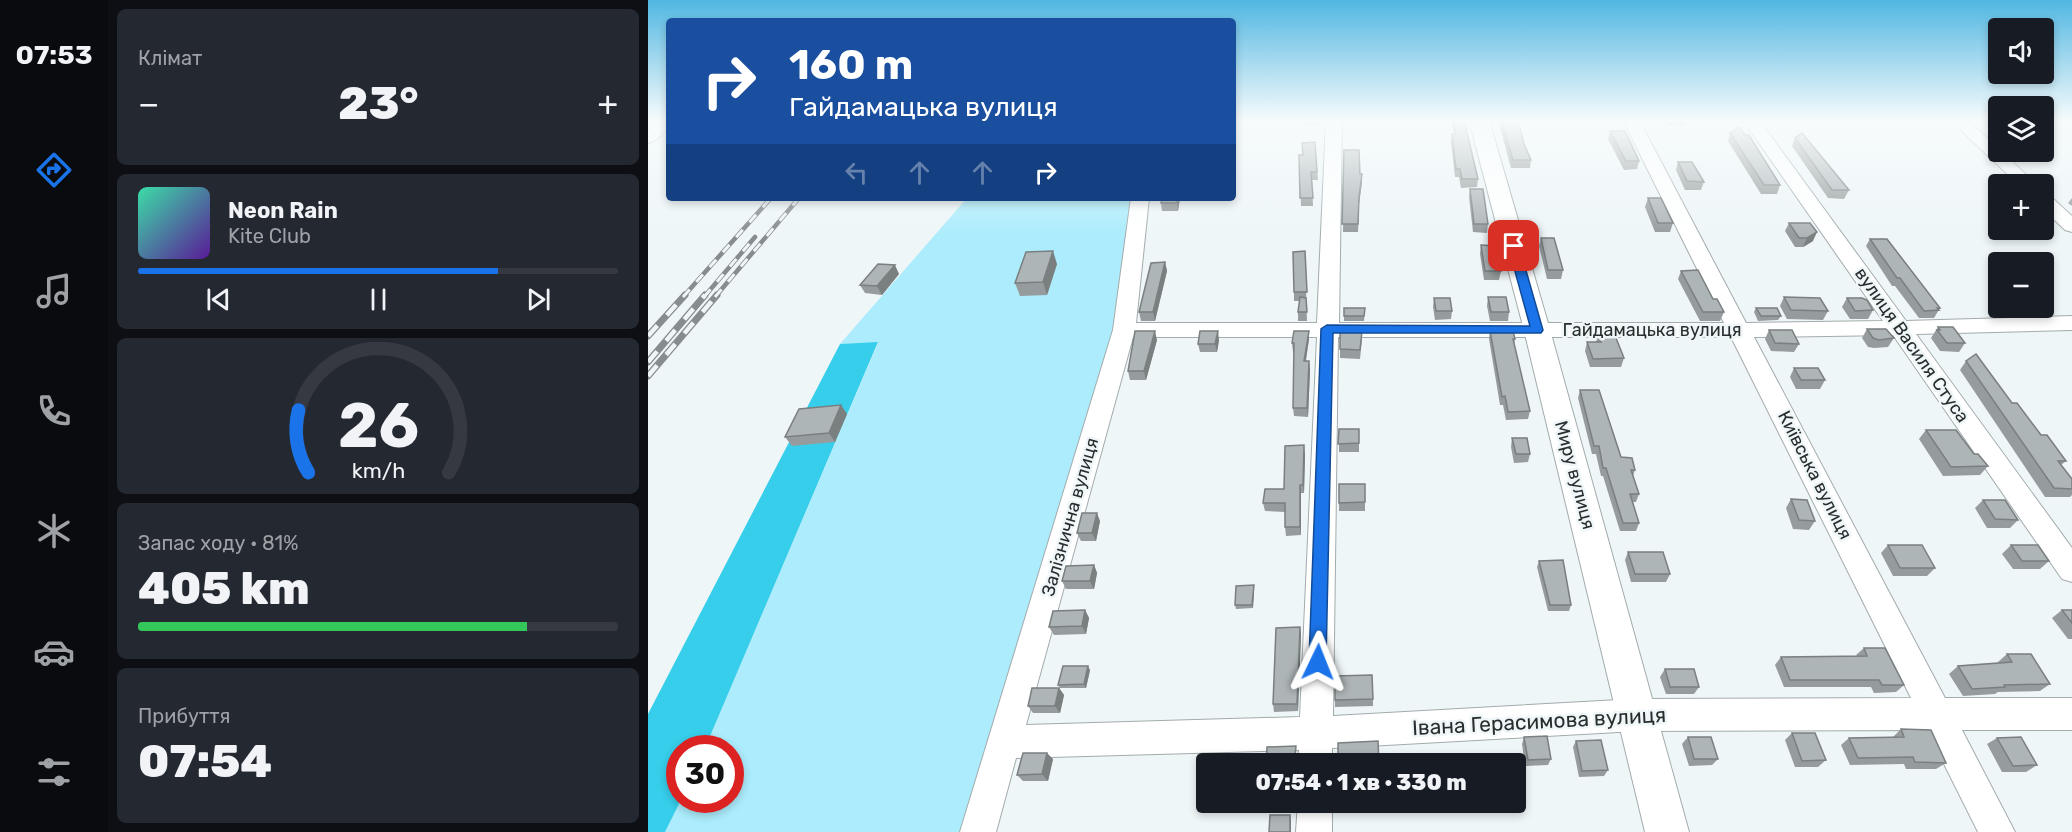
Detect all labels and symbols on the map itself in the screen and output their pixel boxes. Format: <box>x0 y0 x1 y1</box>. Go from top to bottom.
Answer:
pin <box>1488 220 1539 271</box>
street label: вулиця Василя Стуса <box>1850 263 1974 427</box>
street label: Гайдамацька вулиця <box>1562 319 1742 341</box>
street label: Київська вулиця <box>1773 407 1857 543</box>
street label: Миру вулиця <box>1550 418 1600 532</box>
street label: Залізнична вулиця <box>1037 435 1103 599</box>
position arrow <box>1286 630 1350 694</box>
street label: Івана Герасимова вулиця <box>1411 702 1667 740</box>
speed limit sign: 30 <box>666 735 744 813</box>

